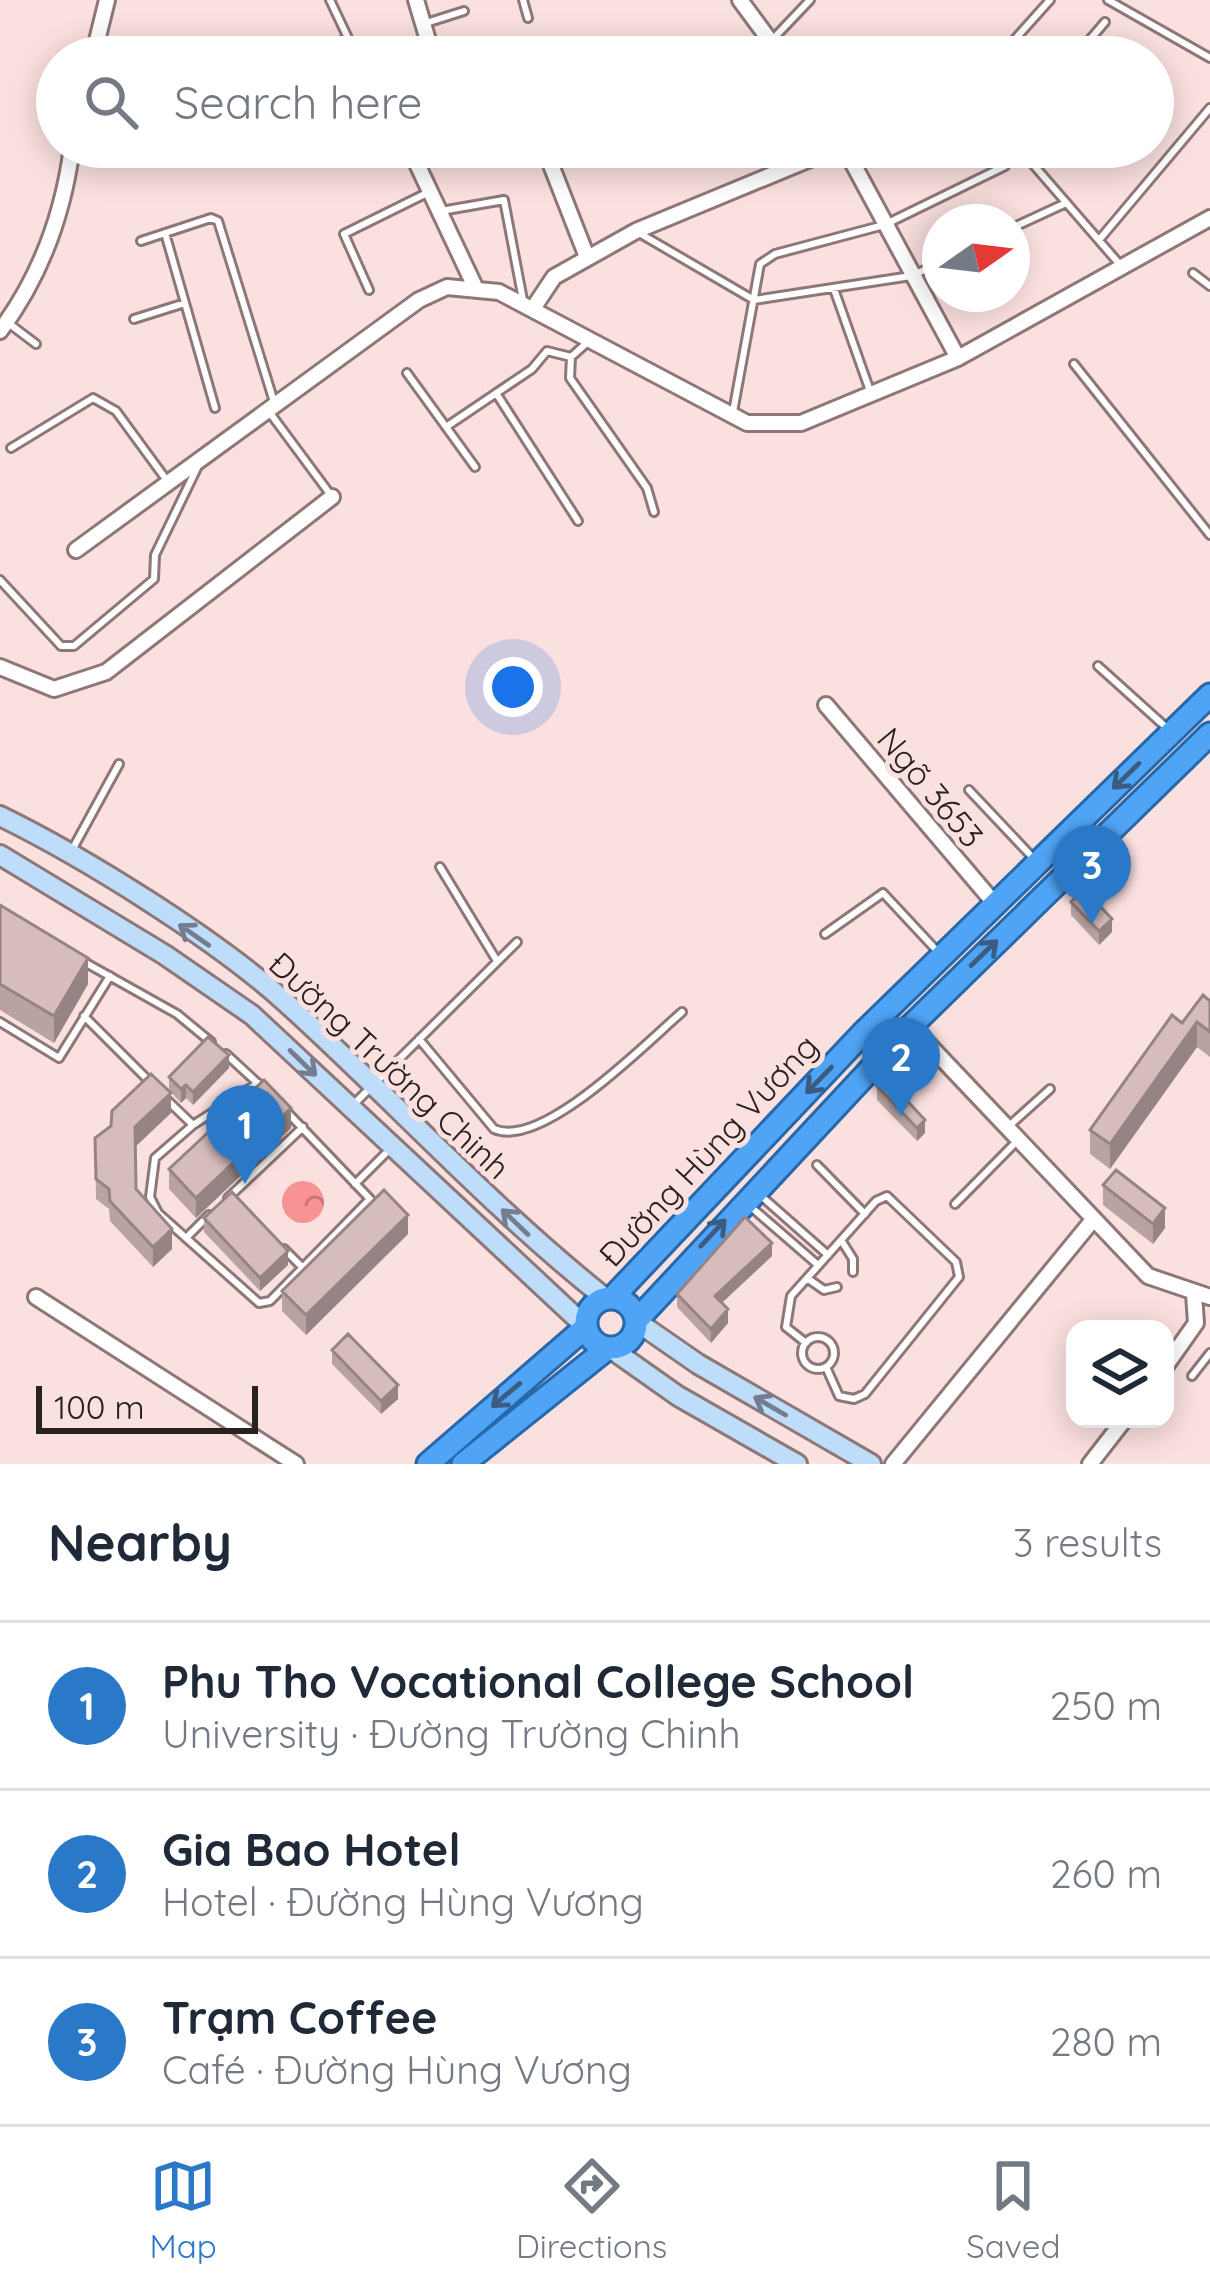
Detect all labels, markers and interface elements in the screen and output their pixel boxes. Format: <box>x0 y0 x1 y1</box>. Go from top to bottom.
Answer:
search box <box>36 36 1174 168</box>
icon: search <box>78 69 144 135</box>
text: Search here <box>174 74 422 130</box>
north arrow <box>922 204 1030 312</box>
your location <box>483 657 543 717</box>
street label: Ngõ 3653 <box>869 719 993 855</box>
one-way arrow <box>1112 762 1141 790</box>
pin: 3 <box>1053 825 1131 924</box>
one-way arrow <box>178 923 211 948</box>
one-way arrow <box>969 939 999 967</box>
street label: Đường Trường Chinh <box>261 943 519 1187</box>
pin: 2 <box>862 1017 940 1116</box>
street label: Đường Hùng Vương <box>590 1025 826 1275</box>
one-way arrow <box>288 1049 317 1077</box>
one-way arrow <box>805 1064 834 1094</box>
pin: 1 <box>206 1085 284 1184</box>
one-way arrow <box>501 1209 531 1237</box>
one-way arrow <box>699 1219 727 1248</box>
map controls <box>1066 1320 1174 1428</box>
button: layers <box>1066 1320 1174 1428</box>
scale bar <box>36 1380 258 1433</box>
one-way arrow <box>491 1380 522 1408</box>
text: 100 m <box>54 1386 145 1427</box>
one-way arrow <box>753 1393 788 1417</box>
text: Nearby <box>48 1510 232 1574</box>
text: 3 results <box>1013 1518 1162 1567</box>
text: Phu Tho Vocational College School <box>162 1653 914 1709</box>
text: 1 <box>79 1681 95 1730</box>
text: 250 m <box>1050 1681 1162 1730</box>
text: University · Đường Trường Chinh <box>162 1709 741 1758</box>
text: Gia Bao Hotel <box>162 1821 461 1877</box>
text: 2 <box>76 1849 98 1898</box>
text: 260 m <box>1050 1849 1162 1898</box>
text: Hotel · Đường Hùng Vương <box>162 1877 644 1926</box>
text: Trạm Coffee <box>162 1989 438 2045</box>
text: 3 <box>77 2017 97 2066</box>
text: 280 m <box>1050 2017 1162 2066</box>
text: Café · Đường Hùng Vương <box>162 2045 632 2094</box>
tab: Map <box>150 2153 217 2266</box>
tab: Directions <box>516 2153 667 2266</box>
tab: Saved <box>966 2153 1060 2266</box>

